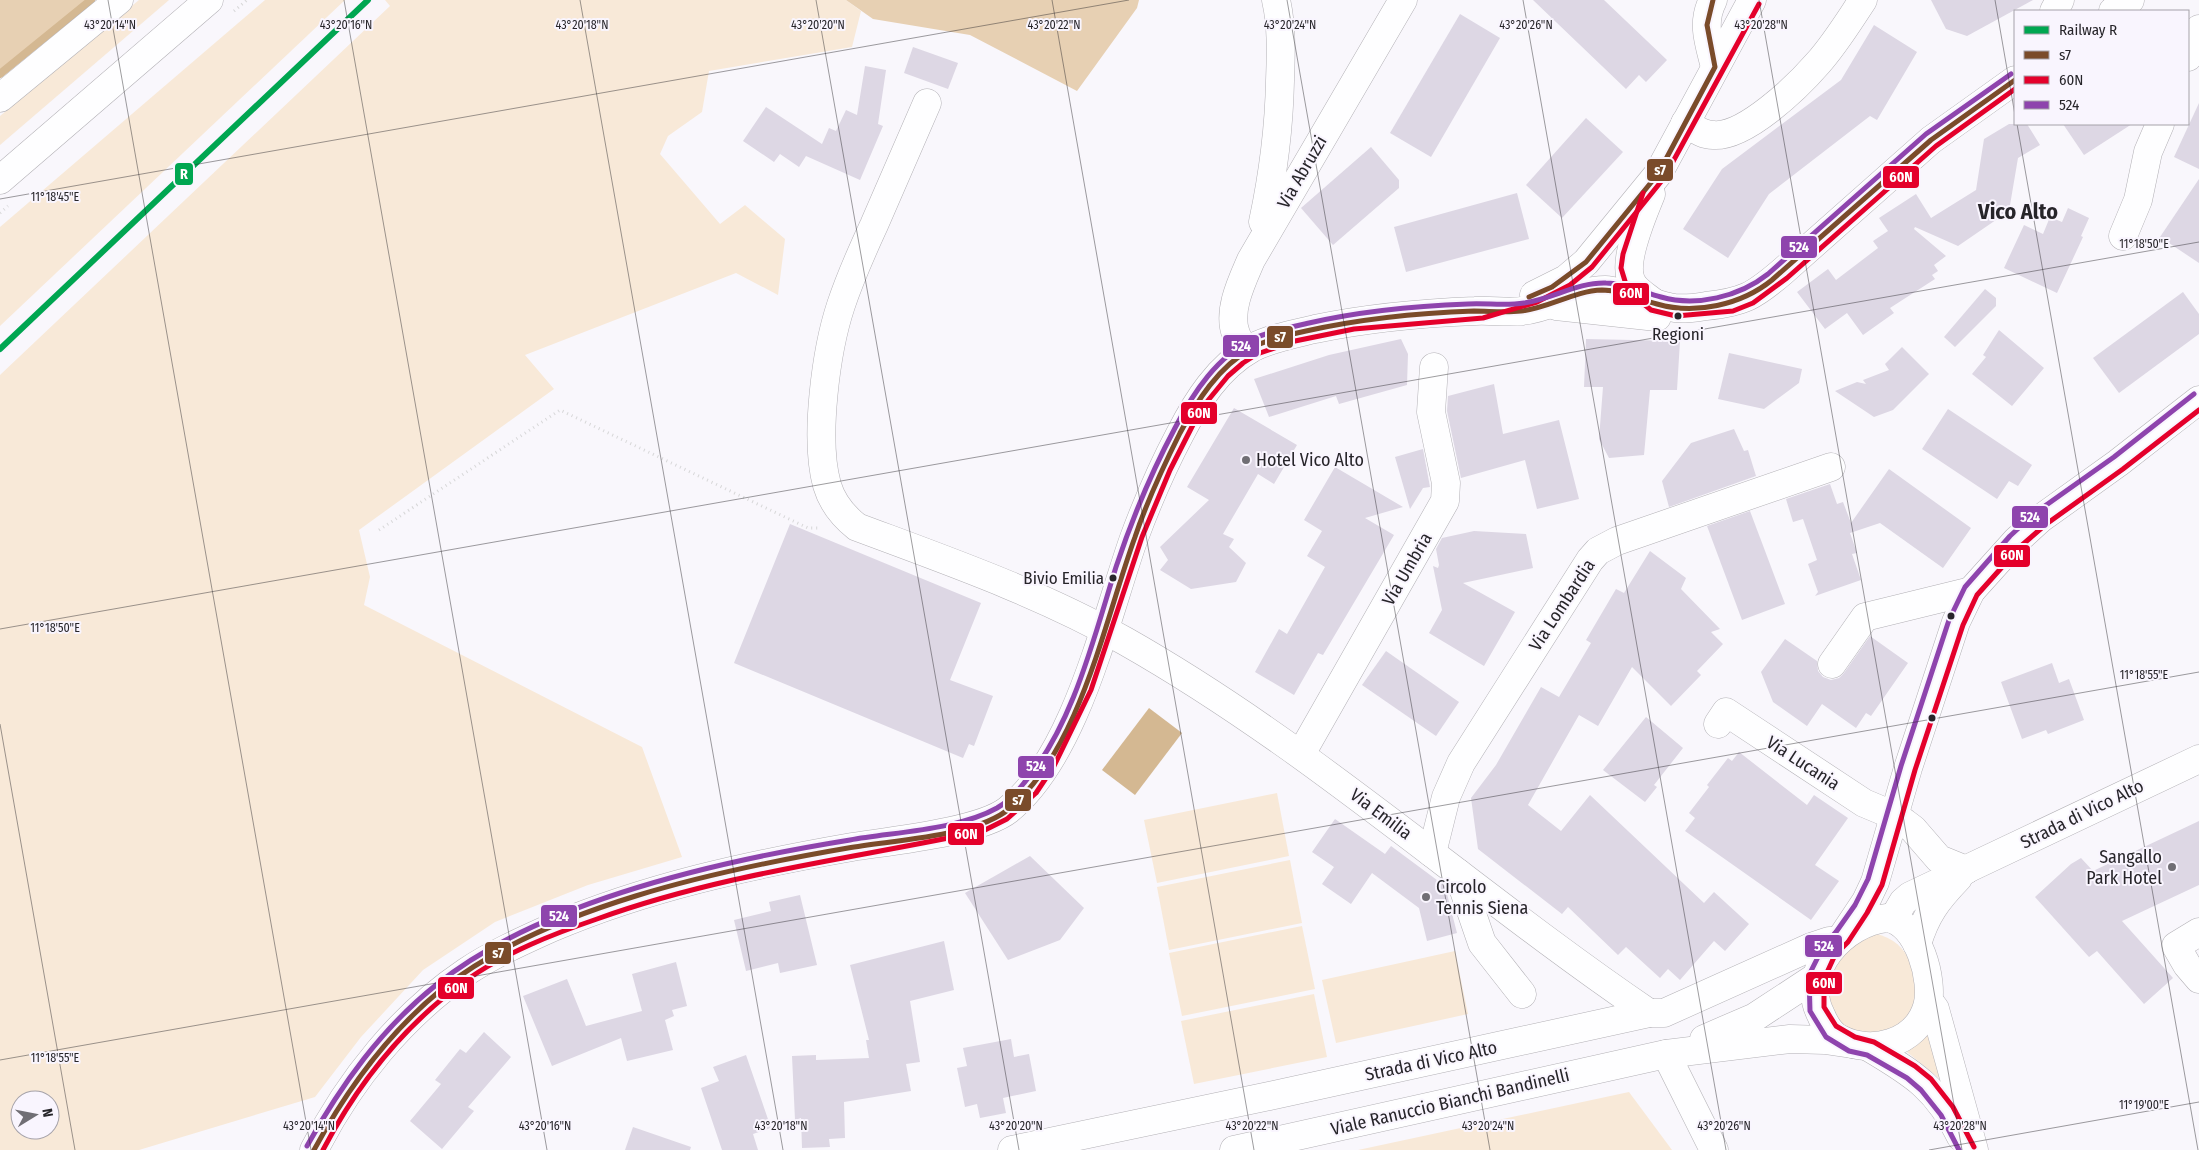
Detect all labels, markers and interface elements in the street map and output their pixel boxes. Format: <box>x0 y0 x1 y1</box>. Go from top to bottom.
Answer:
legend <box>2014 10 2189 125</box>
text: 43°20'14"N <box>84 18 136 32</box>
text: 43°20'16"N <box>320 18 372 32</box>
text: 43°20'18"N <box>556 18 608 32</box>
text: 43°20'20"N <box>791 18 845 32</box>
text: 43°20'22"N <box>1028 18 1080 32</box>
text: 43°20'24"N <box>1264 18 1316 32</box>
text: 43°20'26"N <box>1499 18 1553 32</box>
text: 43°20'28"N <box>1734 18 1788 32</box>
text: Railway R <box>2059 21 2117 39</box>
text: s7 <box>2059 46 2071 64</box>
text: 60N <box>2059 71 2083 89</box>
text: 524 <box>2059 96 2079 114</box>
street label: Via Abruzzi <box>1272 132 1332 212</box>
line badge: s7 <box>1646 158 1674 182</box>
line badge: R <box>174 162 194 186</box>
text: s7 <box>1654 162 1666 179</box>
line badge: 60N <box>1882 165 1920 189</box>
text: R <box>180 166 188 183</box>
text: 60N <box>1889 169 1913 186</box>
text: 11°18'45"E <box>31 190 80 204</box>
district label: Vico Alto <box>1977 198 2058 225</box>
line badge: 524 <box>1780 235 1818 259</box>
text: 11°18'50"E <box>2119 237 2169 251</box>
text: 524 <box>1789 239 1809 256</box>
line badge: 60N <box>1612 282 1650 306</box>
text: 60N <box>1619 285 1643 302</box>
marker: Regioni <box>1673 311 1683 321</box>
place label: Regioni <box>1652 324 1704 345</box>
line badge: s7 <box>1266 325 1294 349</box>
text: s7 <box>1274 329 1286 346</box>
line badge: 524 <box>1222 334 1260 358</box>
text: 524 <box>1231 338 1251 355</box>
line badge: 60N <box>1180 401 1218 425</box>
text: 60N <box>1187 405 1211 422</box>
place label: Hotel Vico Alto <box>1256 449 1364 471</box>
marker: Hotel Vico Alto <box>1240 454 1252 466</box>
line badge: 524 <box>2011 505 2049 529</box>
text: 524 <box>2020 509 2040 526</box>
street label: Via Umbria <box>1377 529 1437 609</box>
line badge: 60N <box>1993 544 2031 568</box>
text: 60N <box>2000 547 2024 564</box>
street label: Via Lombardia <box>1524 555 1600 655</box>
place label: Bivio Emilia <box>1023 568 1104 589</box>
marker: Bivio Emilia <box>1108 573 1118 583</box>
unlabelled marker <box>1946 611 1956 621</box>
text: 11°18'50"E <box>30 621 80 635</box>
text: 11°18'55"E <box>2120 668 2169 682</box>
unlabelled marker <box>1927 713 1937 723</box>
street label: Via Lucania <box>1762 731 1844 795</box>
line badge: 524 <box>1017 755 1055 779</box>
text: 524 <box>1026 758 1046 775</box>
street label: Strada di Vico Alto <box>2017 775 2147 853</box>
street label: Via Emilia <box>1346 784 1416 844</box>
line badge: s7 <box>1004 788 1032 812</box>
text: s7 <box>1012 792 1024 809</box>
line badge: 60N <box>947 822 985 846</box>
text: 60N <box>954 826 978 843</box>
place label: Sangallo Park Hotel <box>2086 846 2162 889</box>
marker: Sangallo Park Hotel <box>2166 861 2178 873</box>
place label: Circolo Tennis Siena <box>1436 876 1529 919</box>
marker: Circolo Tennis Siena <box>1420 891 1432 903</box>
line badge: 524 <box>540 904 578 928</box>
text: 524 <box>549 908 569 925</box>
line badge: 524 <box>1804 934 1843 958</box>
text: 524 <box>1814 938 1834 955</box>
line badge: s7 <box>484 941 512 965</box>
text: s7 <box>492 945 504 962</box>
line badge: 60N <box>1805 971 1843 995</box>
text: 60N <box>1812 975 1836 992</box>
line badge: 60N <box>437 976 475 1000</box>
text: 60N <box>444 980 468 997</box>
street label: Strada di Vico Alto <box>1363 1036 1499 1086</box>
text: 11°18'55"E <box>31 1051 80 1065</box>
street label: Viale Ranuccio Bianchi Bandinelli <box>1329 1064 1571 1140</box>
north arrow <box>10 1090 60 1140</box>
text: 11°19'00"E <box>2119 1098 2169 1112</box>
text: N <box>38 1107 56 1118</box>
text: 43°20'14"N <box>283 1119 335 1133</box>
text: 43°20'16"N <box>519 1119 571 1133</box>
text: 43°20'18"N <box>755 1119 807 1133</box>
text: 43°20'20"N <box>989 1119 1043 1133</box>
text: 43°20'22"N <box>1226 1119 1278 1133</box>
text: 43°20'24"N <box>1462 1119 1514 1133</box>
text: 43°20'26"N <box>1697 1119 1751 1133</box>
text: 43°20'28"N <box>1933 1119 1987 1133</box>

